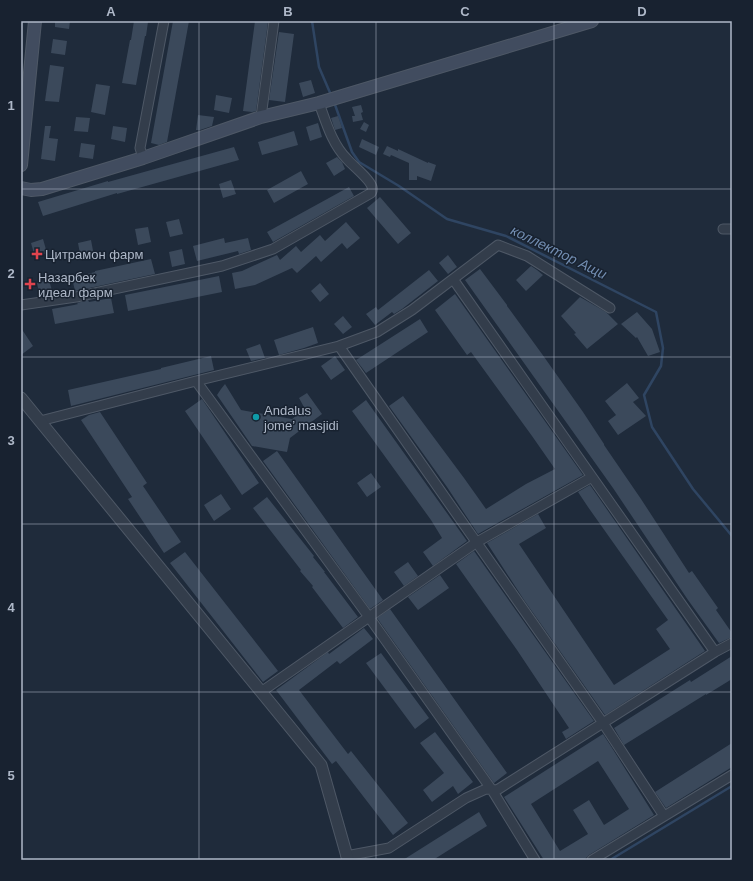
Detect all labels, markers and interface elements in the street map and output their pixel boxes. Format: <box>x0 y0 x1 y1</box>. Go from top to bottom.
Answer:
text: A <box>106 4 116 19</box>
text: B <box>283 4 293 19</box>
text: C <box>460 4 470 19</box>
text: D <box>637 4 647 19</box>
text: 1 <box>7 98 15 113</box>
water label: коллектор Ащи <box>509 222 610 282</box>
place label: Цитрамон фарм <box>45 247 143 262</box>
marker: Цитрамон фарм <box>32 249 42 259</box>
text: 2 <box>7 266 15 281</box>
place label: Назарбек идеал фарм <box>38 270 113 300</box>
marker: Назарбек идеал фарм <box>25 279 35 289</box>
place label: Andalus jome’ masjidi <box>263 403 339 433</box>
marker: Andalus jome’ masjidi <box>251 412 261 422</box>
text: 3 <box>7 433 15 448</box>
text: 4 <box>7 600 15 615</box>
text: 5 <box>7 768 15 783</box>

